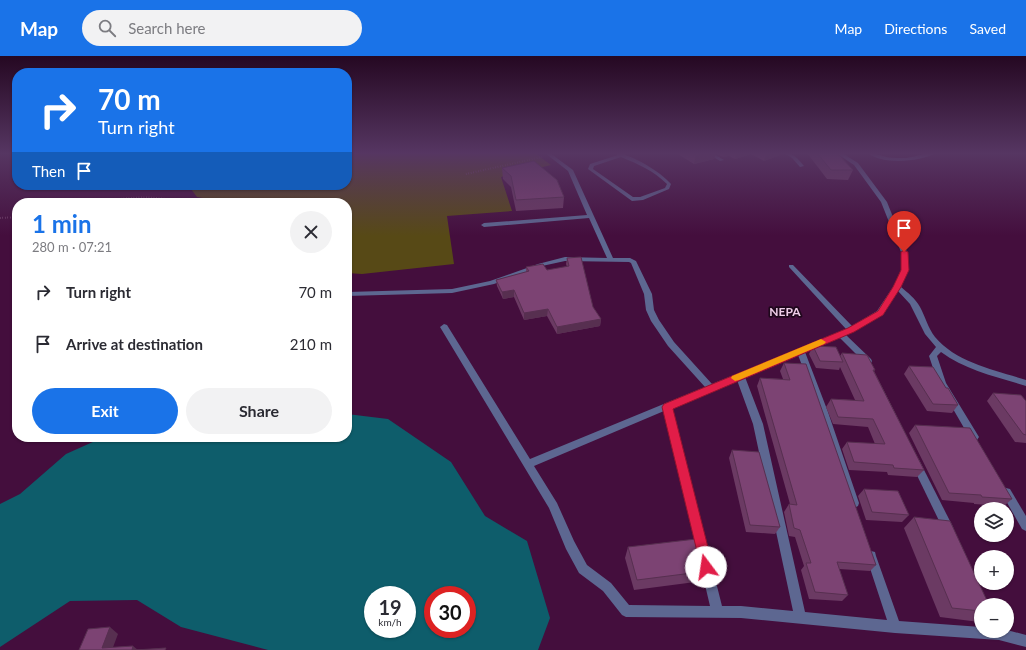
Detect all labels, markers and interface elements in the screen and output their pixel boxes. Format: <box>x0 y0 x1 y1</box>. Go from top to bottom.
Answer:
search box <box>82 10 362 46</box>
text: Map <box>20 17 58 40</box>
icon: search <box>96 17 118 39</box>
text: Search here <box>128 19 206 37</box>
text: Map <box>835 20 862 37</box>
text: Directions <box>884 20 947 37</box>
text: Saved <box>969 20 1006 37</box>
text: 70 m <box>98 82 161 116</box>
icon: right <box>32 84 84 136</box>
text: Turn right <box>98 116 175 138</box>
icon: arrive <box>73 160 95 182</box>
text: Then <box>32 162 65 180</box>
text: 1 min <box>32 209 92 238</box>
button: close <box>290 211 332 253</box>
pin <box>887 211 921 252</box>
icon: arrive <box>893 217 915 239</box>
text: 280 m · 07:21 <box>32 239 112 255</box>
icon: right <box>32 281 54 303</box>
text: Turn right <box>66 283 131 301</box>
text: 70 m <box>298 283 332 301</box>
district label: NEPA <box>769 304 801 319</box>
icon: arrive <box>32 333 54 355</box>
text: Arrive at destination <box>66 335 203 353</box>
text: 210 m <box>290 335 332 353</box>
button: Exit <box>32 388 178 434</box>
button: Share <box>186 388 332 434</box>
map controls <box>974 502 1014 638</box>
button: layers <box>974 502 1014 542</box>
position arrow <box>685 546 727 588</box>
button: + <box>974 550 1014 590</box>
speed limit sign: 30 <box>424 586 476 638</box>
text: 19 <box>378 595 402 619</box>
button: − <box>974 598 1014 638</box>
text: km/h <box>378 616 402 628</box>

